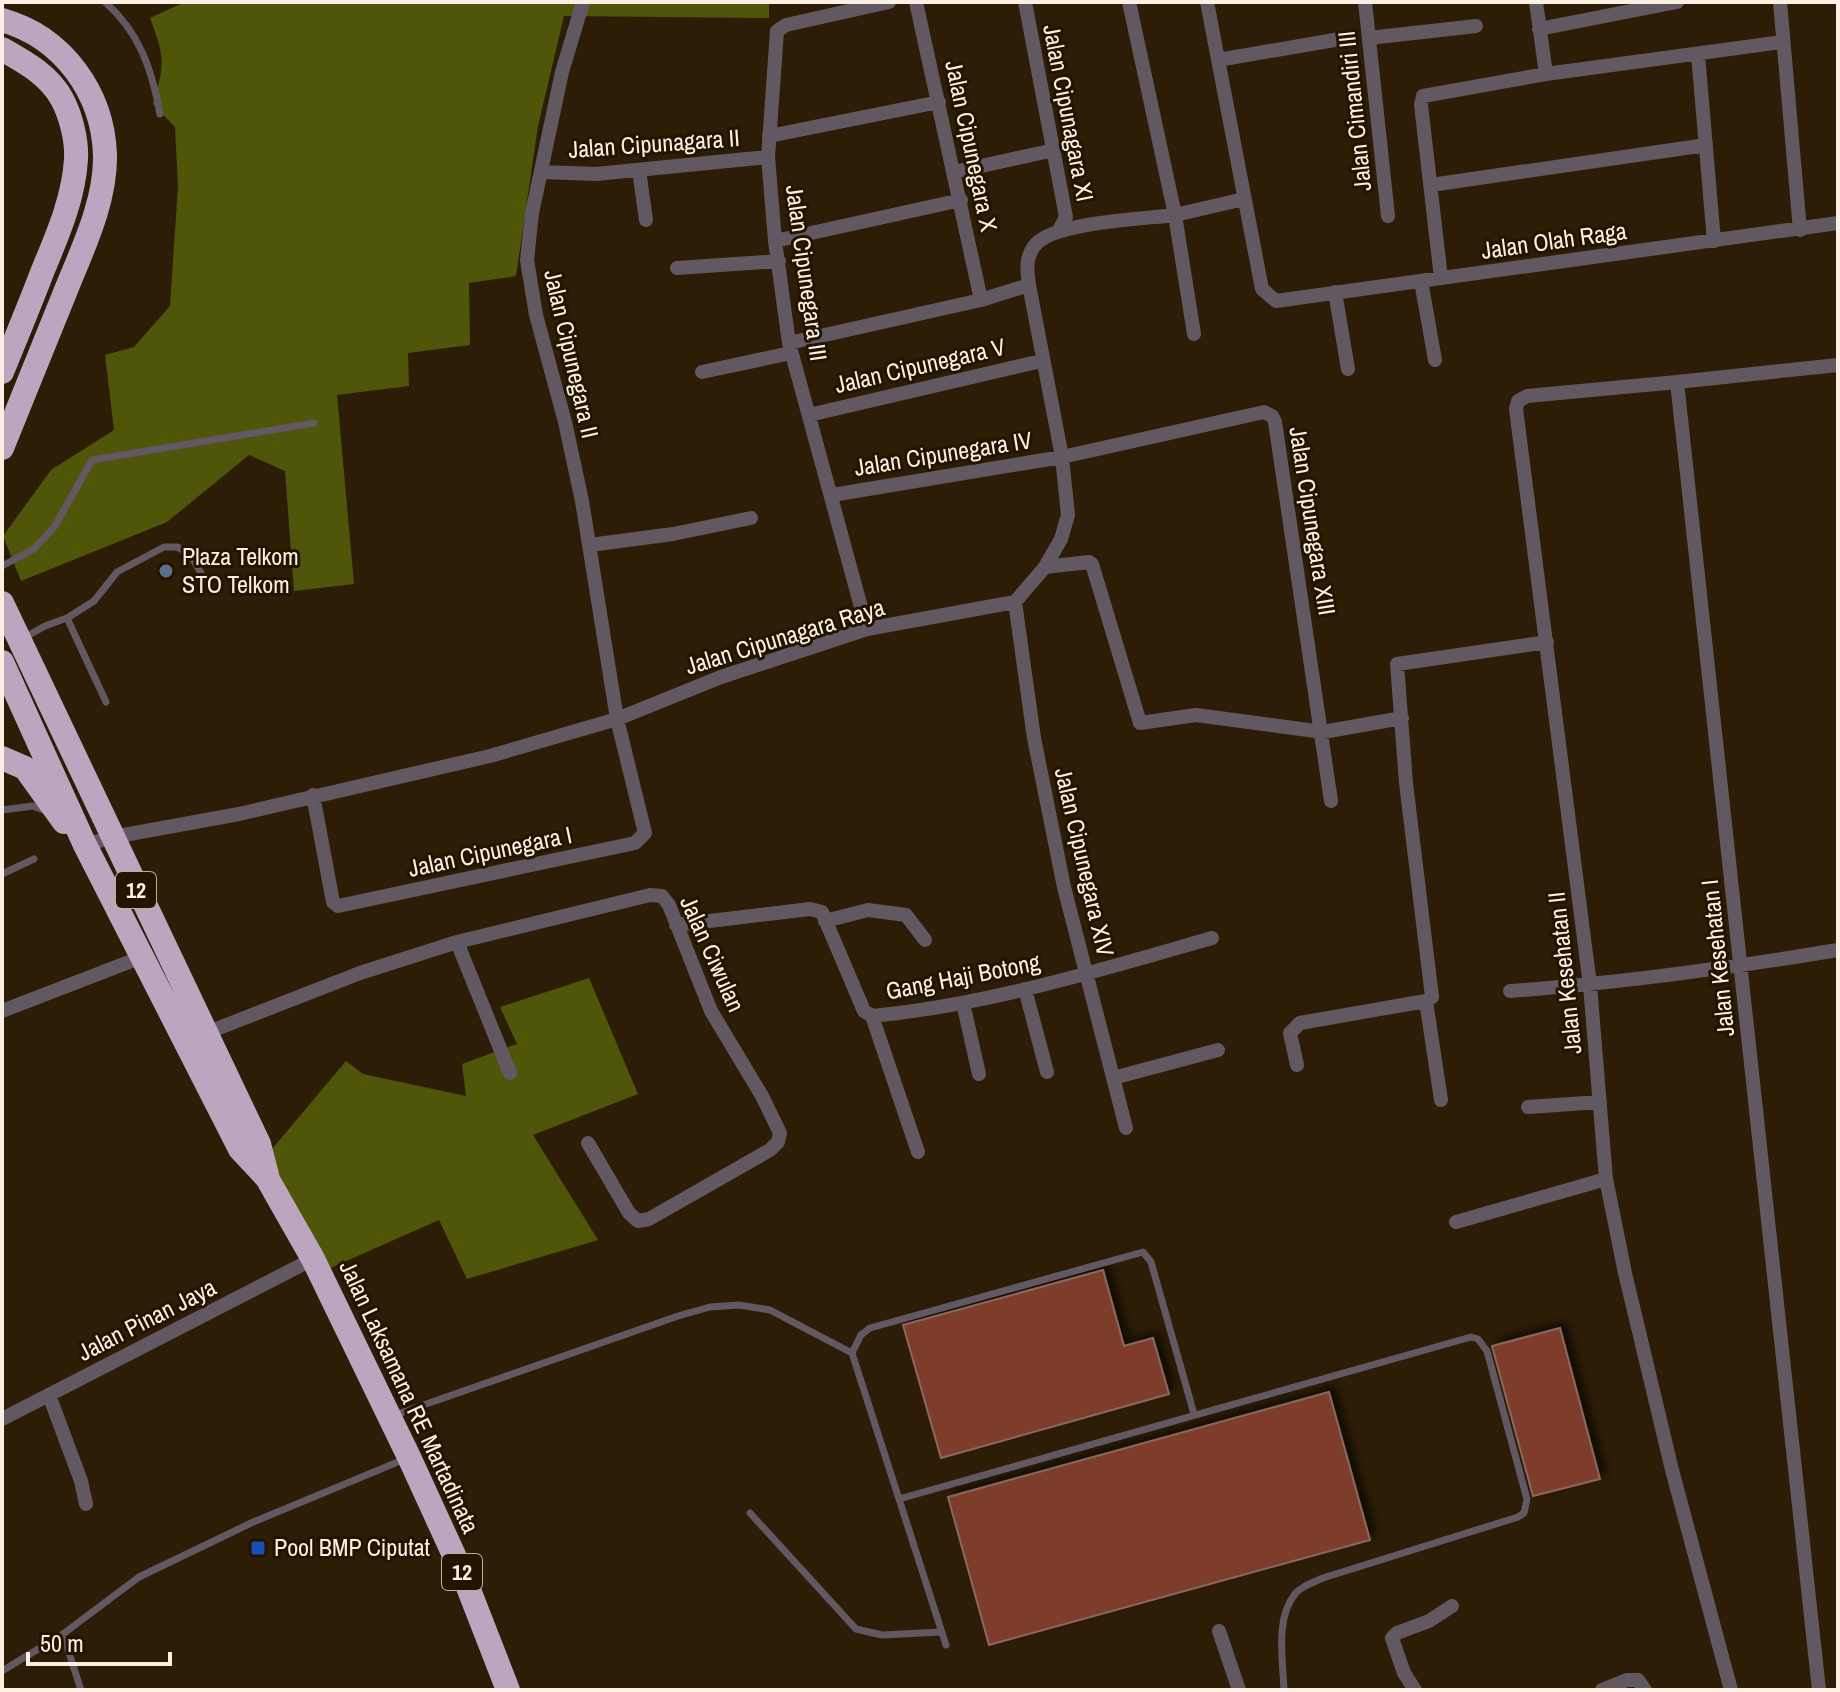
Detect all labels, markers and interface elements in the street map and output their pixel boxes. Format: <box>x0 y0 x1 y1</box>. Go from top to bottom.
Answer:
street label: Jalan Cipunagara XI <box>1036 22 1102 204</box>
street label: Jalan Cimandiri III <box>1330 29 1378 193</box>
street label: Jalan Cipunegara X <box>938 57 1006 235</box>
street label: Jalan Cipunagara II <box>567 121 741 165</box>
street label: Jalan Cipunegara III <box>779 183 835 363</box>
street label: Jalan Olah Raga <box>1479 214 1629 266</box>
street label: Jalan Cipunegara II <box>537 266 607 441</box>
street label: Jalan Cipunegara V <box>831 330 1008 400</box>
street label: Jalan Cipunegara IV <box>852 423 1034 483</box>
street label: Jalan Cipunegara XIII <box>1282 424 1344 617</box>
place label: Plaza Telkom STO Telkom <box>182 540 299 600</box>
marker: Plaza Telkom STO Telkom <box>157 562 175 580</box>
street label: Jalan Cipunagara Raya <box>681 591 888 682</box>
street label: Jalan Cipunegara XIV <box>1048 764 1122 959</box>
street label: Jalan Cipunegara I <box>405 818 574 884</box>
road number: 12 <box>116 872 156 908</box>
street label: Jalan Kesehatan I <box>1693 878 1741 1038</box>
street label: Jalan Kesehatan II <box>1540 890 1588 1056</box>
street label: Jalan Ciwulan <box>673 891 753 1017</box>
street label: Gang Haji Botong <box>883 945 1043 1007</box>
street label: Jalan Laksamana RE Martadinata <box>333 1255 487 1538</box>
street label: Jalan Pinan Jaya <box>72 1271 221 1368</box>
place label: Pool BMP Ciputat <box>274 1531 431 1563</box>
marker: Pool BMP Ciputat <box>249 1539 267 1557</box>
road number: 12 <box>442 1554 482 1590</box>
scale bar <box>28 1616 170 1666</box>
text: 50 m <box>40 1627 84 1659</box>

